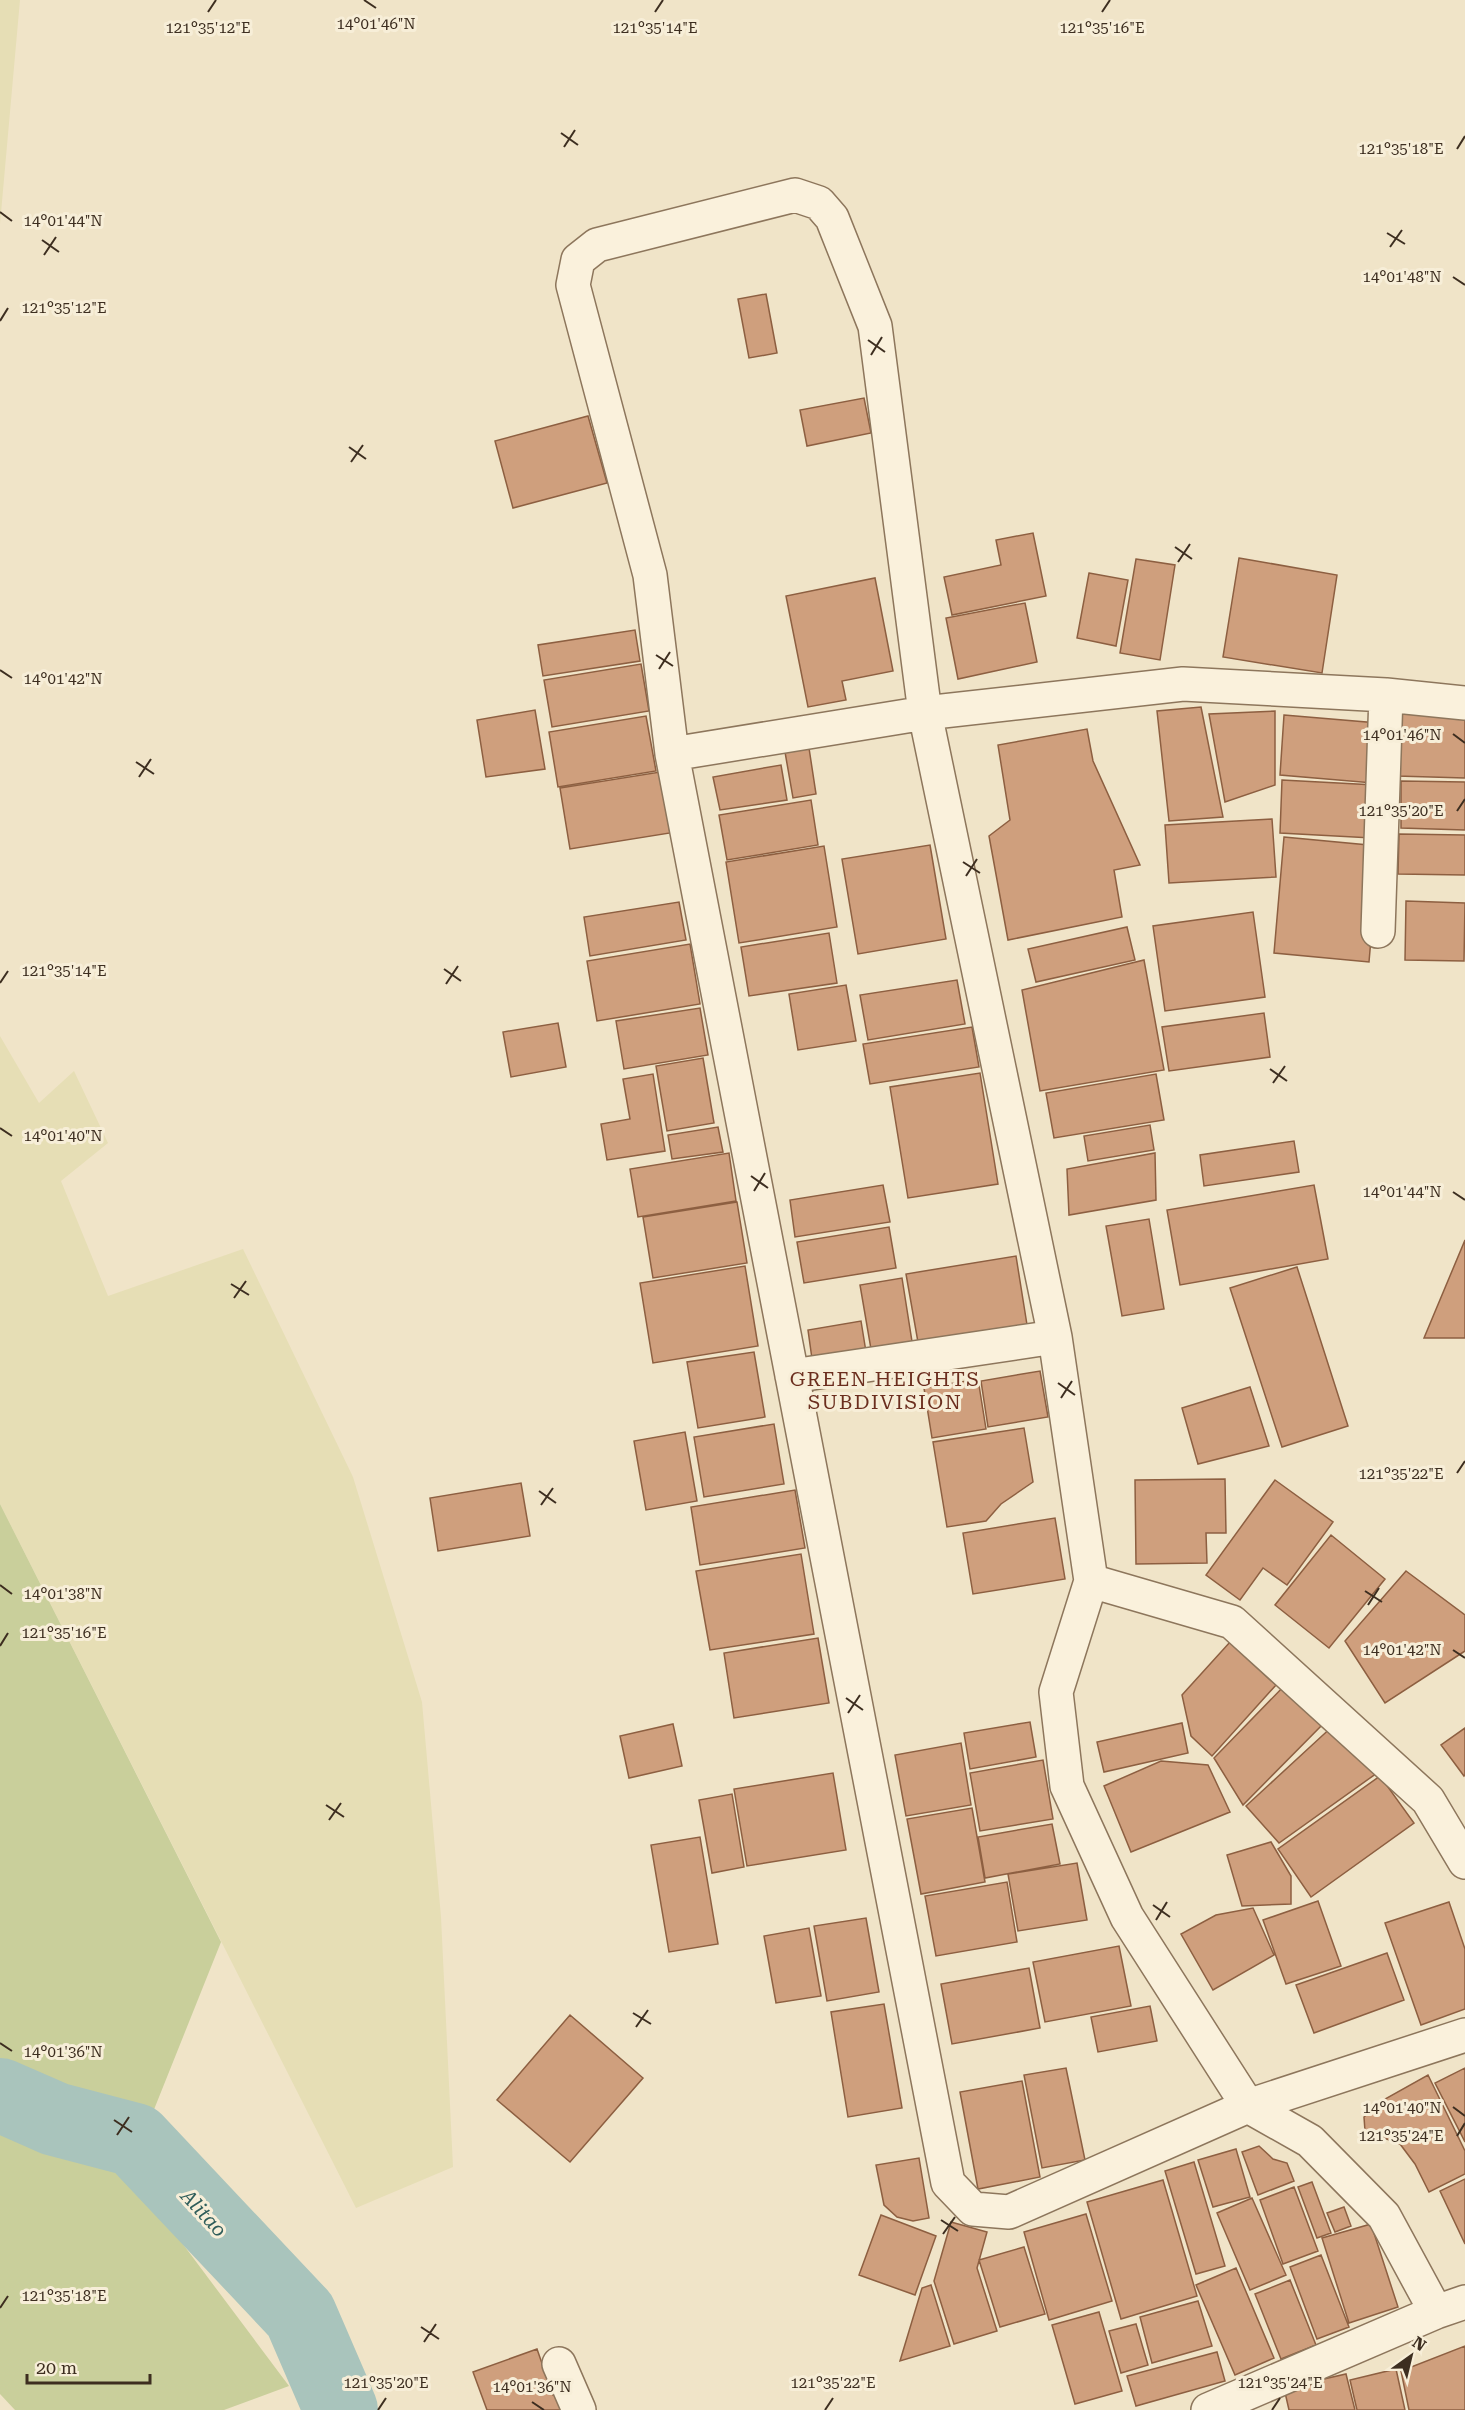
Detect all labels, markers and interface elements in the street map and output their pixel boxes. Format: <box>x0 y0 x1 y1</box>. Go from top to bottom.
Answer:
text: 14°01'46"N <box>336 15 416 33</box>
text: 121°35'12"E <box>165 19 251 37</box>
text: 121°35'14"E <box>612 19 698 37</box>
text: 121°35'16"E <box>1059 19 1145 37</box>
text: 121°35'18"E <box>1358 140 1444 158</box>
text: 14°01'44"N <box>23 212 103 230</box>
text: 14°01'48"N <box>1362 268 1442 286</box>
text: 121°35'12"E <box>21 299 107 317</box>
text: 14°01'42"N <box>23 670 103 688</box>
text: 14°01'46"N <box>1362 726 1442 744</box>
text: 121°35'20"E <box>1358 802 1444 820</box>
text: 121°35'14"E <box>21 962 107 980</box>
text: 14°01'40"N <box>23 1127 103 1145</box>
text: 14°01'44"N <box>1362 1183 1442 1201</box>
district label: GREEN HEIGHTS SUBDIVISION <box>790 1367 980 1414</box>
text: 121°35'22"E <box>1358 1465 1444 1483</box>
text: 14°01'38"N <box>23 1585 103 1603</box>
text: 121°35'16"E <box>21 1624 107 1642</box>
text: 14°01'42"N <box>1362 1641 1442 1659</box>
text: 14°01'36"N <box>23 2043 103 2061</box>
text: 14°01'40"N <box>1362 2099 1442 2117</box>
text: 121°35'24"E <box>1358 2127 1444 2145</box>
water label: Alitao <box>175 2184 232 2242</box>
text: 121°35'18"E <box>21 2287 107 2305</box>
north arrow <box>1381 2326 1441 2386</box>
text: N <box>1409 2333 1430 2355</box>
scale bar <box>27 2347 150 2385</box>
text: 20 m <box>36 2357 77 2378</box>
text: 121°35'20"E <box>343 2374 429 2392</box>
text: 121°35'22"E <box>790 2374 876 2392</box>
text: 121°35'24"E <box>1237 2374 1323 2392</box>
text: 14°01'36"N <box>492 2378 572 2396</box>

